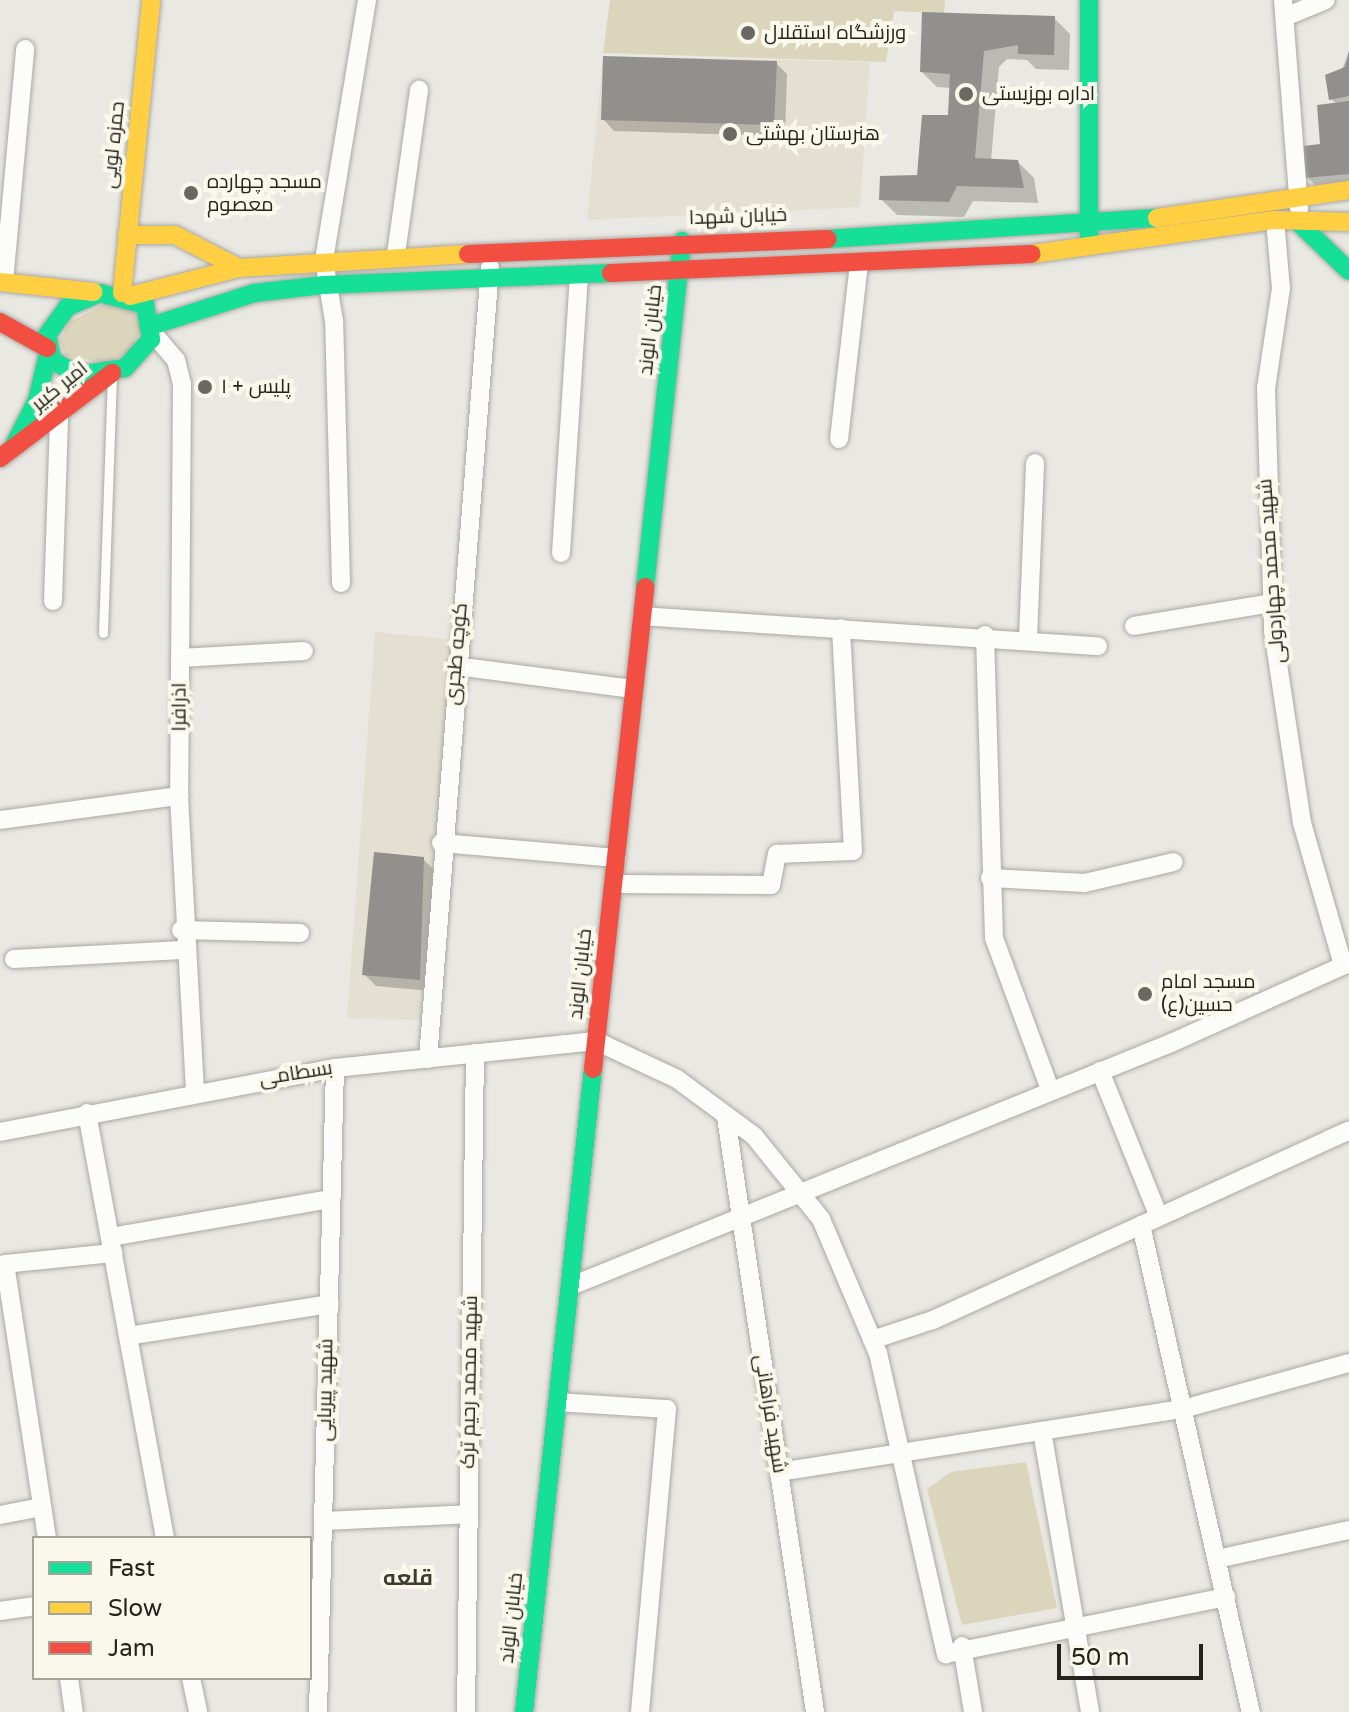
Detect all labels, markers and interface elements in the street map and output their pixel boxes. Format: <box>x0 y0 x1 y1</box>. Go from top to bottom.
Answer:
place label: ورزشگاه استقلال <box>764 21 906 45</box>
marker: ورزشگاه استقلال <box>739 24 757 42</box>
place label: اداره بهزیستی <box>982 82 1095 106</box>
marker: اداره بهزیستی <box>957 85 975 103</box>
street label: حمزه لویی <box>97 100 131 190</box>
place label: هنرستان بهشتی <box>746 122 880 146</box>
marker: هنرستان بهشتی <box>721 125 739 143</box>
place label: مسجد چهارده معصوم <box>207 170 322 217</box>
marker: مسجد چهارده معصوم <box>182 184 200 202</box>
street label: خیابان شهدا <box>688 203 788 231</box>
street label: خیابان الوند <box>634 283 668 377</box>
street label: امیر کبیر <box>27 357 93 417</box>
place label: پلیس +۱۰ <box>221 375 291 399</box>
marker: پلیس +۱۰ <box>196 378 214 396</box>
street label: شهید محمد چهاردولی <box>1254 478 1290 664</box>
street label: کوچه طجری <box>441 602 473 706</box>
street label: اذرافرا <box>168 682 192 732</box>
street label: خیابان الوند <box>564 927 598 1021</box>
place label: مسجد امام حسین(ع) <box>1161 970 1256 1017</box>
marker: مسجد امام حسین(ع) <box>1136 985 1154 1003</box>
street label: بسطامی <box>258 1056 334 1092</box>
street label: شهید محمد رحیم ترک <box>456 1295 484 1469</box>
street label: شهید پیریایی <box>313 1338 339 1442</box>
street label: شهید فراهانی <box>749 1353 791 1475</box>
legend <box>32 1536 312 1680</box>
text: Fast <box>108 1554 155 1583</box>
district label: قلعه <box>383 1566 433 1592</box>
street label: خیابان الوند <box>495 1571 529 1665</box>
text: Slow <box>108 1594 162 1623</box>
scale bar <box>1061 1628 1207 1678</box>
text: Jam <box>108 1634 155 1663</box>
text: 50 m <box>1071 1643 1129 1672</box>

